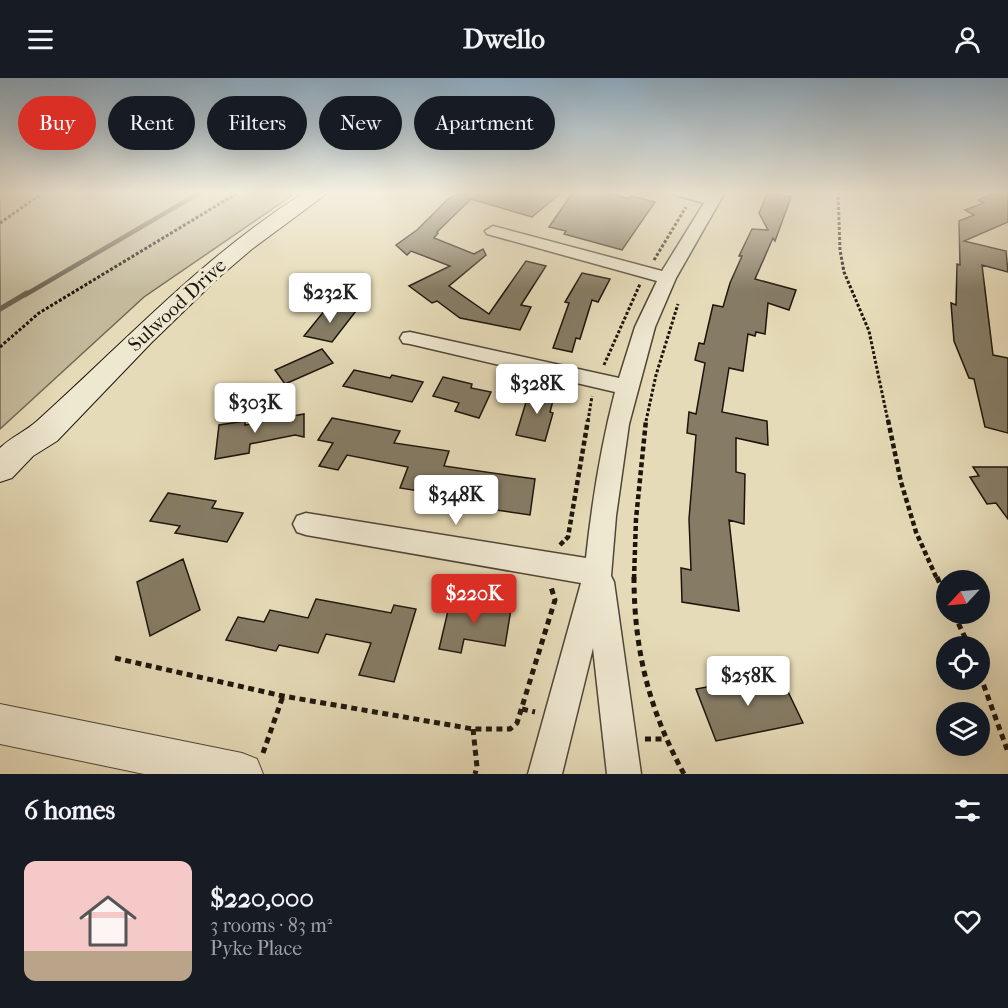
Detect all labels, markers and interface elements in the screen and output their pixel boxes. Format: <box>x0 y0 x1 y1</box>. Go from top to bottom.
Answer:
icon: menu <box>24 23 57 56</box>
text: Dwello <box>463 23 545 55</box>
icon: person <box>951 23 984 56</box>
chip: Buy <box>18 96 96 150</box>
chip: Rent <box>108 96 195 150</box>
chip: Filters <box>207 96 307 150</box>
chip: New <box>319 96 402 150</box>
chip: Apartment <box>414 96 555 150</box>
street label: Sulwood Drive <box>123 254 231 356</box>
pin: $232K <box>288 273 372 324</box>
text: $232K <box>303 281 357 304</box>
pin: $328K <box>495 364 579 415</box>
text: $328K <box>510 372 564 395</box>
pin: $303K <box>213 383 297 434</box>
text: $303K <box>229 391 282 414</box>
pin: $348K <box>414 475 498 526</box>
text: $348K <box>428 483 484 506</box>
north arrow <box>936 570 990 624</box>
map controls <box>936 570 990 756</box>
pin: $220K <box>432 574 516 625</box>
text: $220K <box>445 582 503 605</box>
button: locate <box>936 636 990 690</box>
pin: $258K <box>706 656 790 707</box>
text: $258K <box>721 664 775 687</box>
button: layers <box>936 702 990 756</box>
icon: filters <box>951 794 984 827</box>
text: 6 homes <box>24 795 115 826</box>
text: $220,000 <box>210 883 314 914</box>
icon: home <box>72 885 144 957</box>
icon: heart <box>951 905 984 938</box>
text: 3 rooms · 83 m² <box>210 914 333 937</box>
text: Pyke Place <box>210 937 302 960</box>

